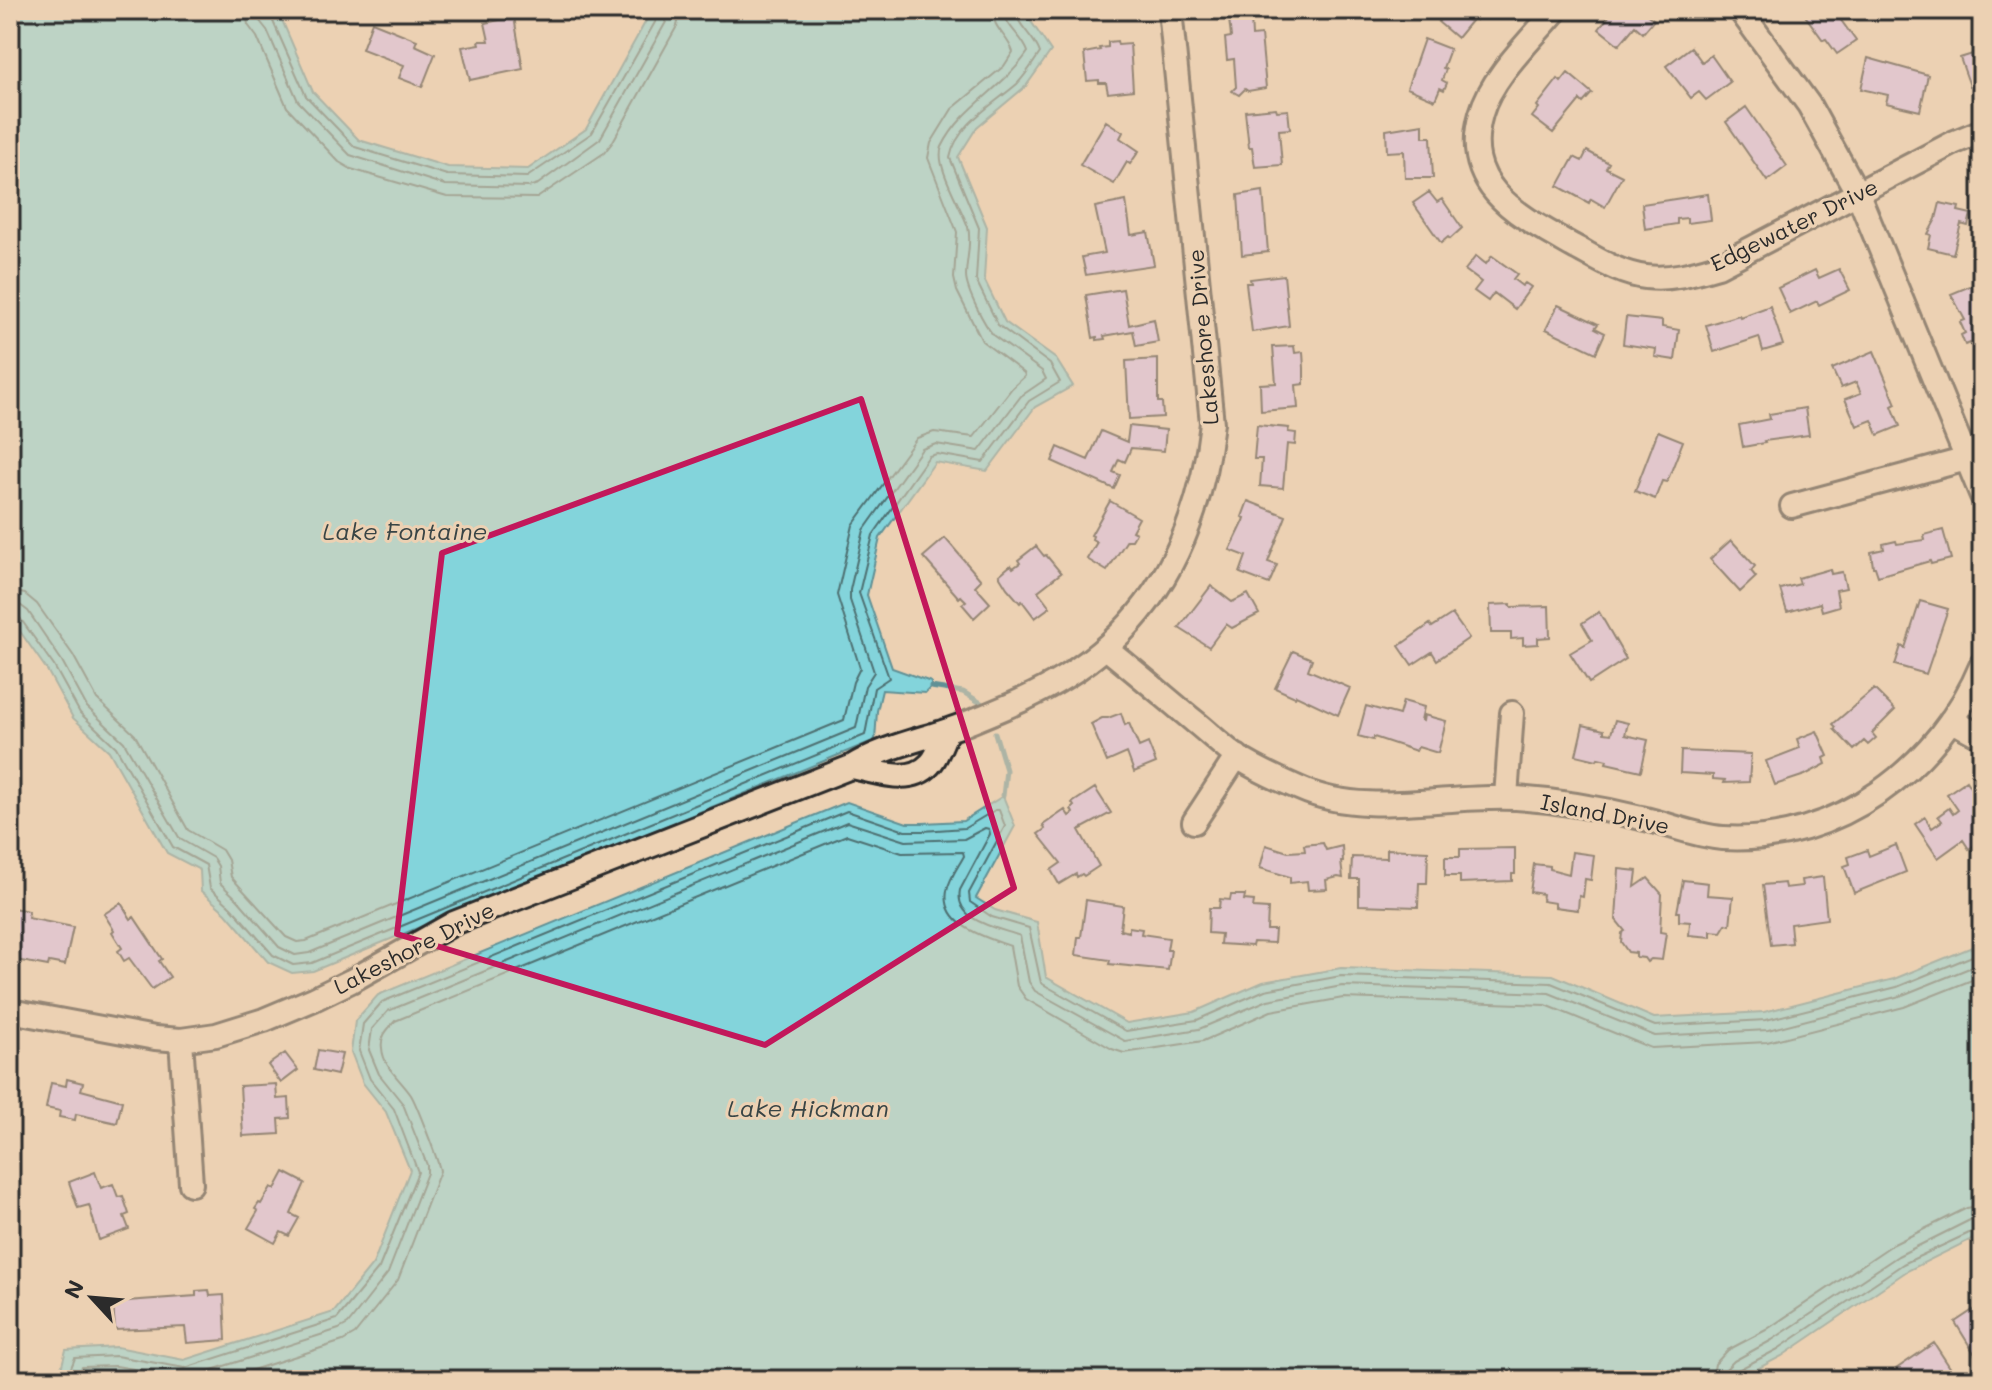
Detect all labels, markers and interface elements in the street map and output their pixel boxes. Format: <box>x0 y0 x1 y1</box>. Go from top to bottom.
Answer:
street label: Edgewater Drive <box>1705 171 1882 278</box>
street label: Lakeshore Drive <box>1180 248 1225 426</box>
water label: Lake Fontaine <box>323 515 487 546</box>
street label: Island Drive <box>1538 787 1672 840</box>
street label: Lakeshore Drive <box>329 895 499 1001</box>
water label: Lake Hickman <box>727 1092 889 1123</box>
north arrow <box>52 1258 132 1338</box>
text: N <box>57 1275 90 1303</box>

